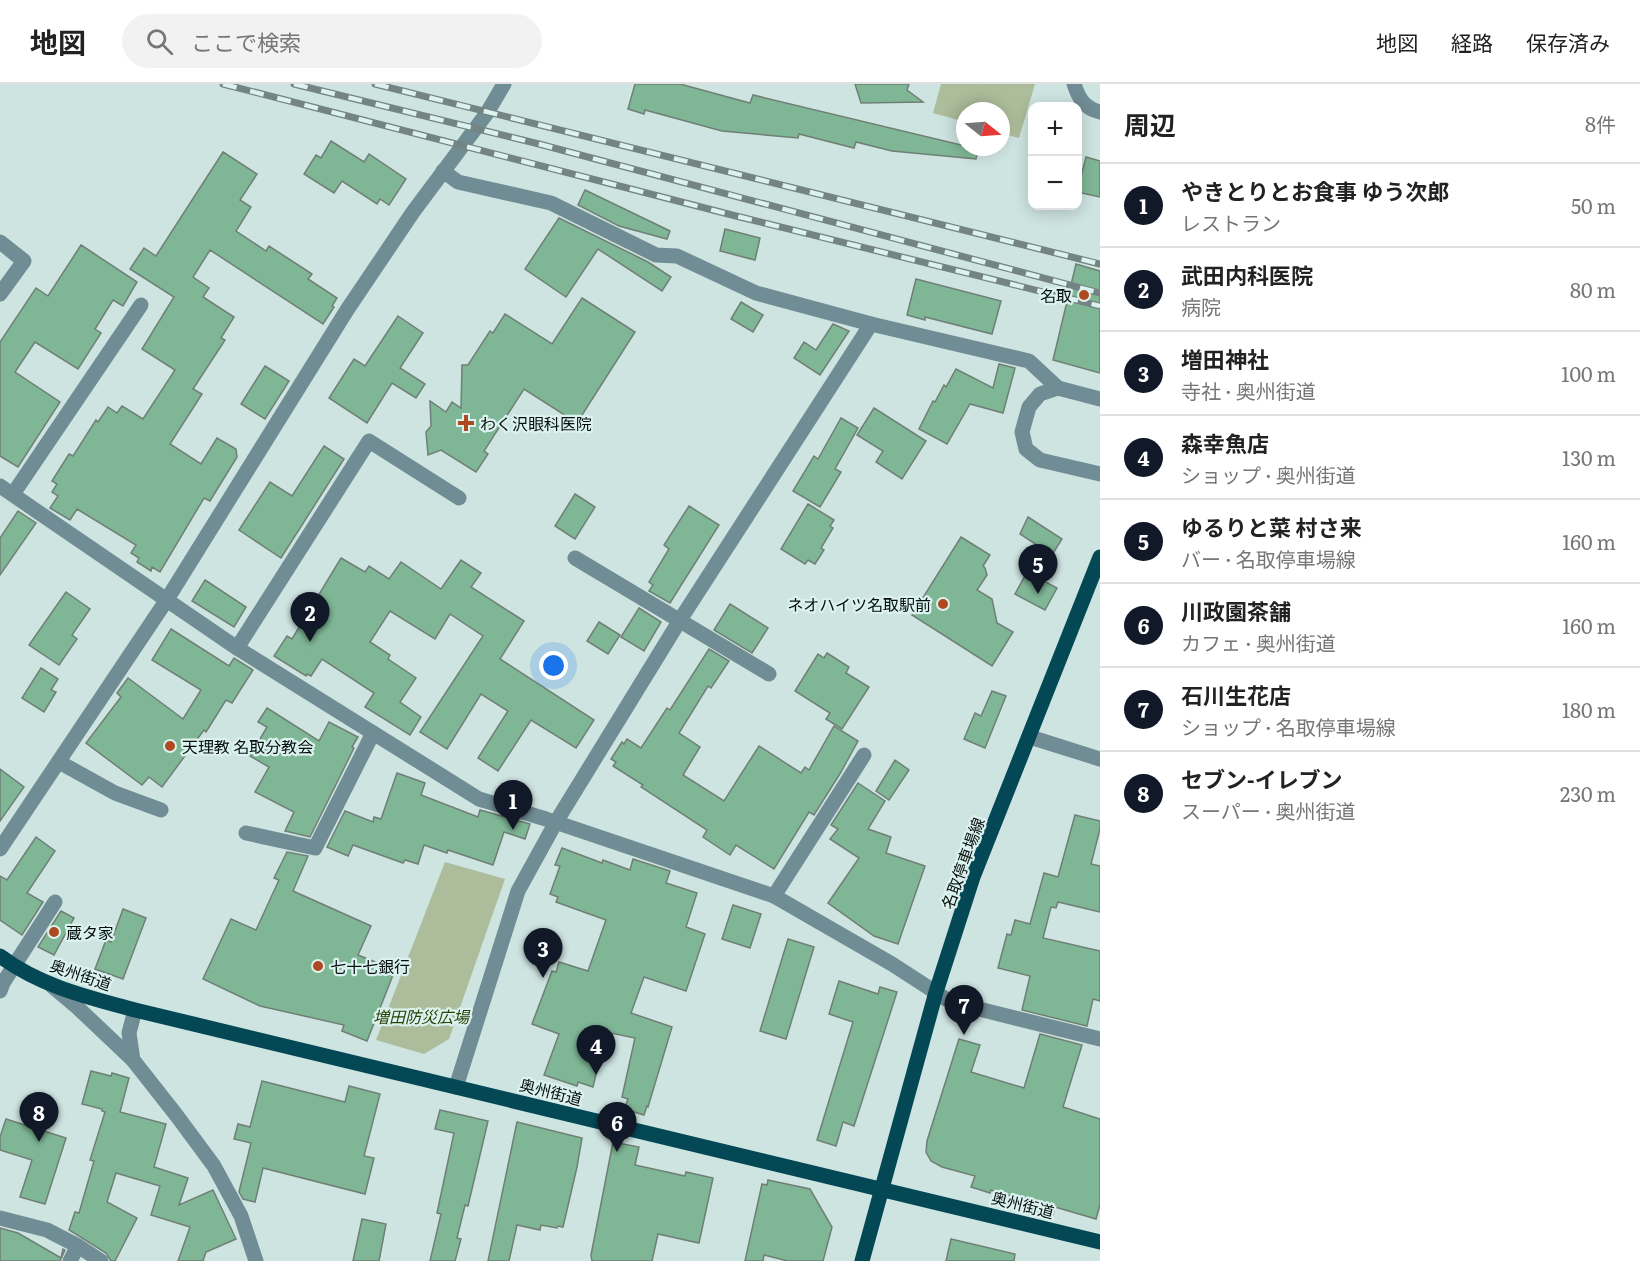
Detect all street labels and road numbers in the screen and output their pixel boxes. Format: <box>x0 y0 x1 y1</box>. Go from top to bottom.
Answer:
street label: 名取停車場線 <box>934 814 990 912</box>
street label: 奥州街道 <box>47 952 115 996</box>
street label: 奥州街道 <box>517 1072 585 1110</box>
street label: 奥州街道 <box>989 1185 1057 1223</box>

